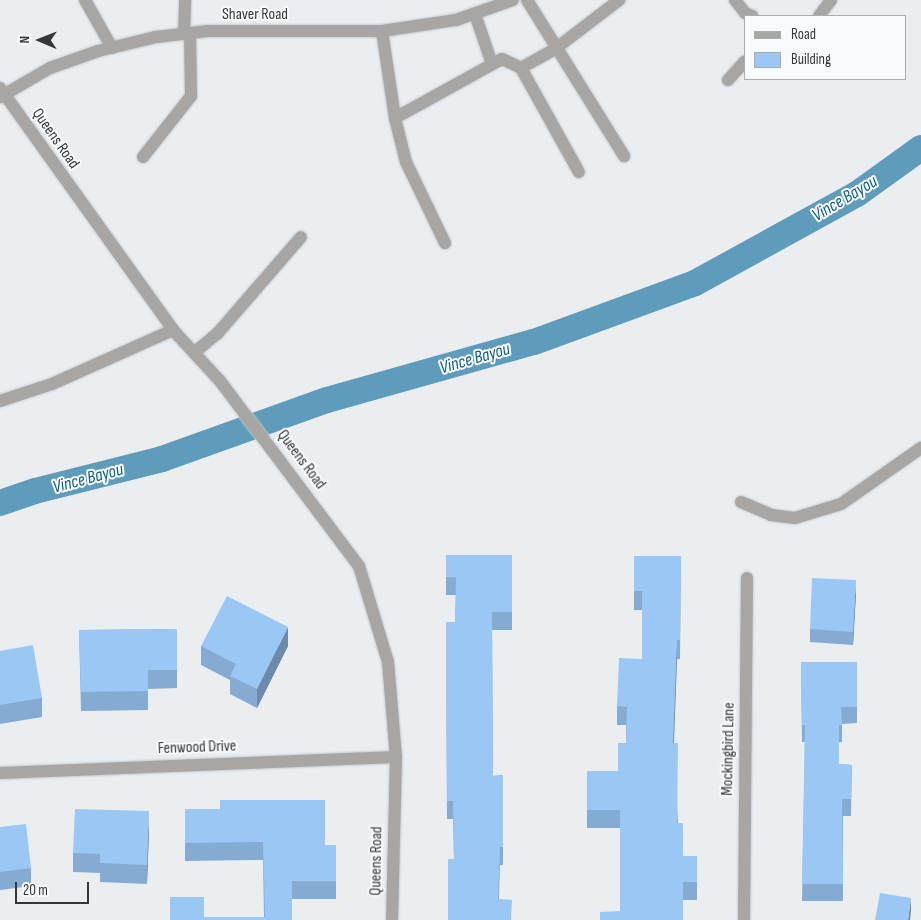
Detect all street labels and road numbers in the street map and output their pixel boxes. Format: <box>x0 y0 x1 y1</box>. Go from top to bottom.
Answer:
street label: Shaver Road <box>222 5 288 25</box>
street label: Queens Road <box>27 105 83 173</box>
street label: Queens Road <box>273 427 329 493</box>
street label: Mockingbird Lane <box>719 702 739 796</box>
street label: Fenwood Drive <box>157 737 237 759</box>
street label: Queens Road <box>367 826 387 896</box>

